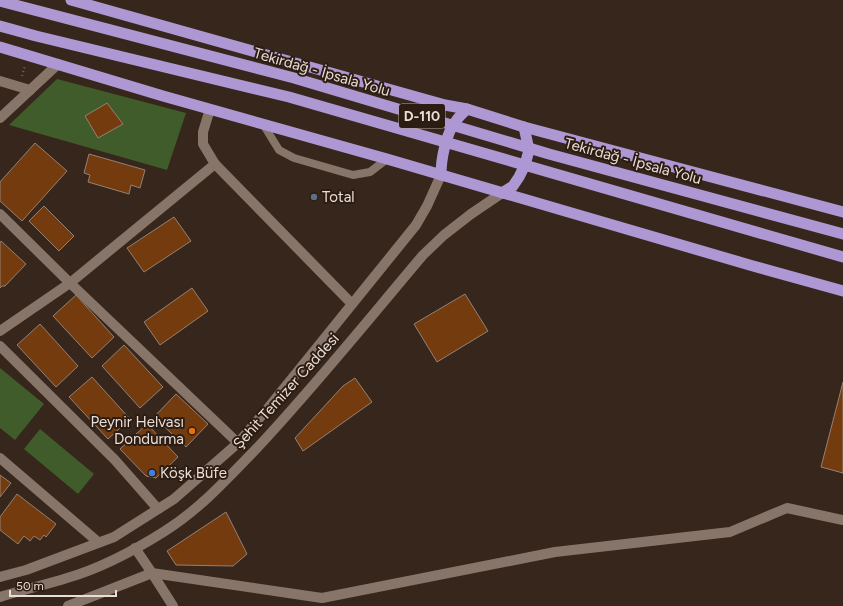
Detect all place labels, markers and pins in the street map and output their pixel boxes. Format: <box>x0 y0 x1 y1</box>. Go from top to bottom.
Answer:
place label: Total <box>322 188 355 206</box>
marker: Total <box>309 192 319 202</box>
place label: Peynir Helvası Dondurma <box>90 413 184 448</box>
marker: Peynir Helvası Dondurma <box>187 426 197 436</box>
place label: Köşk Büfe <box>160 464 227 482</box>
marker: Köşk Büfe <box>147 468 157 478</box>

